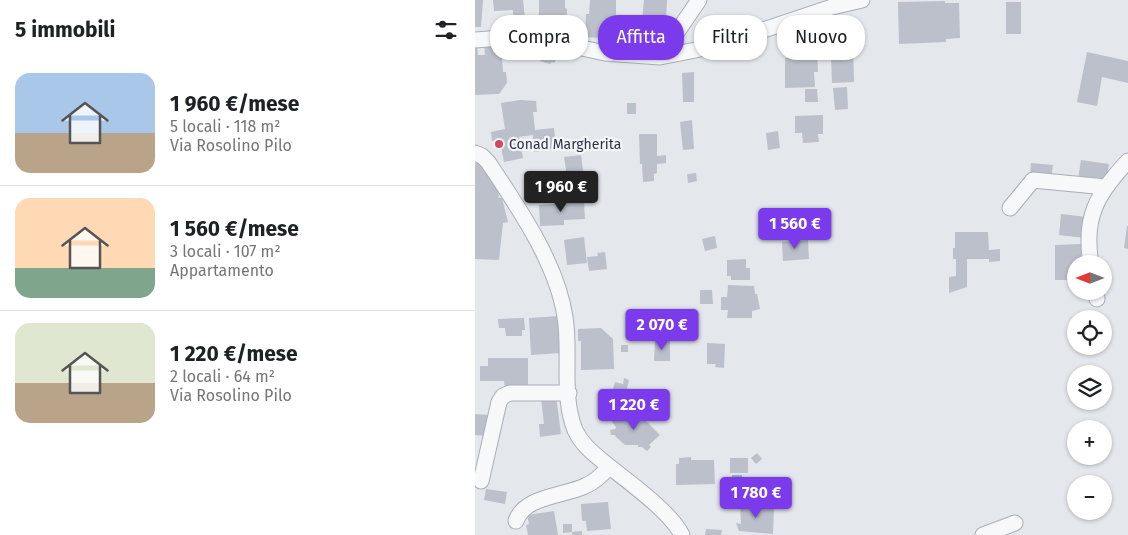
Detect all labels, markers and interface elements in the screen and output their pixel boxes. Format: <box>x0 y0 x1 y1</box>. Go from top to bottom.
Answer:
chip: Compra <box>490 15 588 60</box>
chip: Affitta <box>598 15 684 60</box>
chip: Filtri <box>694 15 767 60</box>
chip: Nuovo <box>777 15 865 60</box>
icon: filters <box>432 16 460 44</box>
text: 5 immobili <box>15 17 116 43</box>
text: 1 960 €/mese <box>170 91 299 117</box>
icon: home <box>55 93 115 153</box>
text: 5 locali · 118 m² <box>170 117 280 136</box>
text: Via Rosolino Pilo <box>170 136 292 155</box>
place label: Conad Margherita <box>509 136 621 153</box>
marker: Conad Margherita <box>493 138 505 150</box>
pin: 1 960 € <box>515 170 607 213</box>
text: 1 960 € <box>535 177 587 196</box>
pin: 1 560 € <box>749 208 841 250</box>
text: 1 560 € <box>769 214 821 233</box>
text: 1 560 €/mese <box>170 216 299 242</box>
icon: home <box>55 218 115 278</box>
text: 3 locali · 107 m² <box>170 242 281 261</box>
north arrow <box>1067 255 1113 300</box>
map controls <box>1067 255 1112 520</box>
text: Appartamento <box>170 261 274 280</box>
pin: 2 070 € <box>616 308 708 351</box>
button: locate <box>1067 310 1112 355</box>
text: 2 070 € <box>636 315 688 334</box>
text: 1 220 €/mese <box>170 341 297 367</box>
icon: home <box>55 343 115 403</box>
button: layers <box>1067 365 1112 410</box>
text: 2 locali · 64 m² <box>170 367 275 386</box>
text: Via Rosolino Pilo <box>170 386 292 405</box>
pin: 1 220 € <box>588 388 680 431</box>
text: 1 220 € <box>609 395 659 414</box>
button: + <box>1067 420 1112 465</box>
button: − <box>1067 475 1112 520</box>
pin: 1 780 € <box>710 476 802 519</box>
text: 1 780 € <box>731 483 781 502</box>

